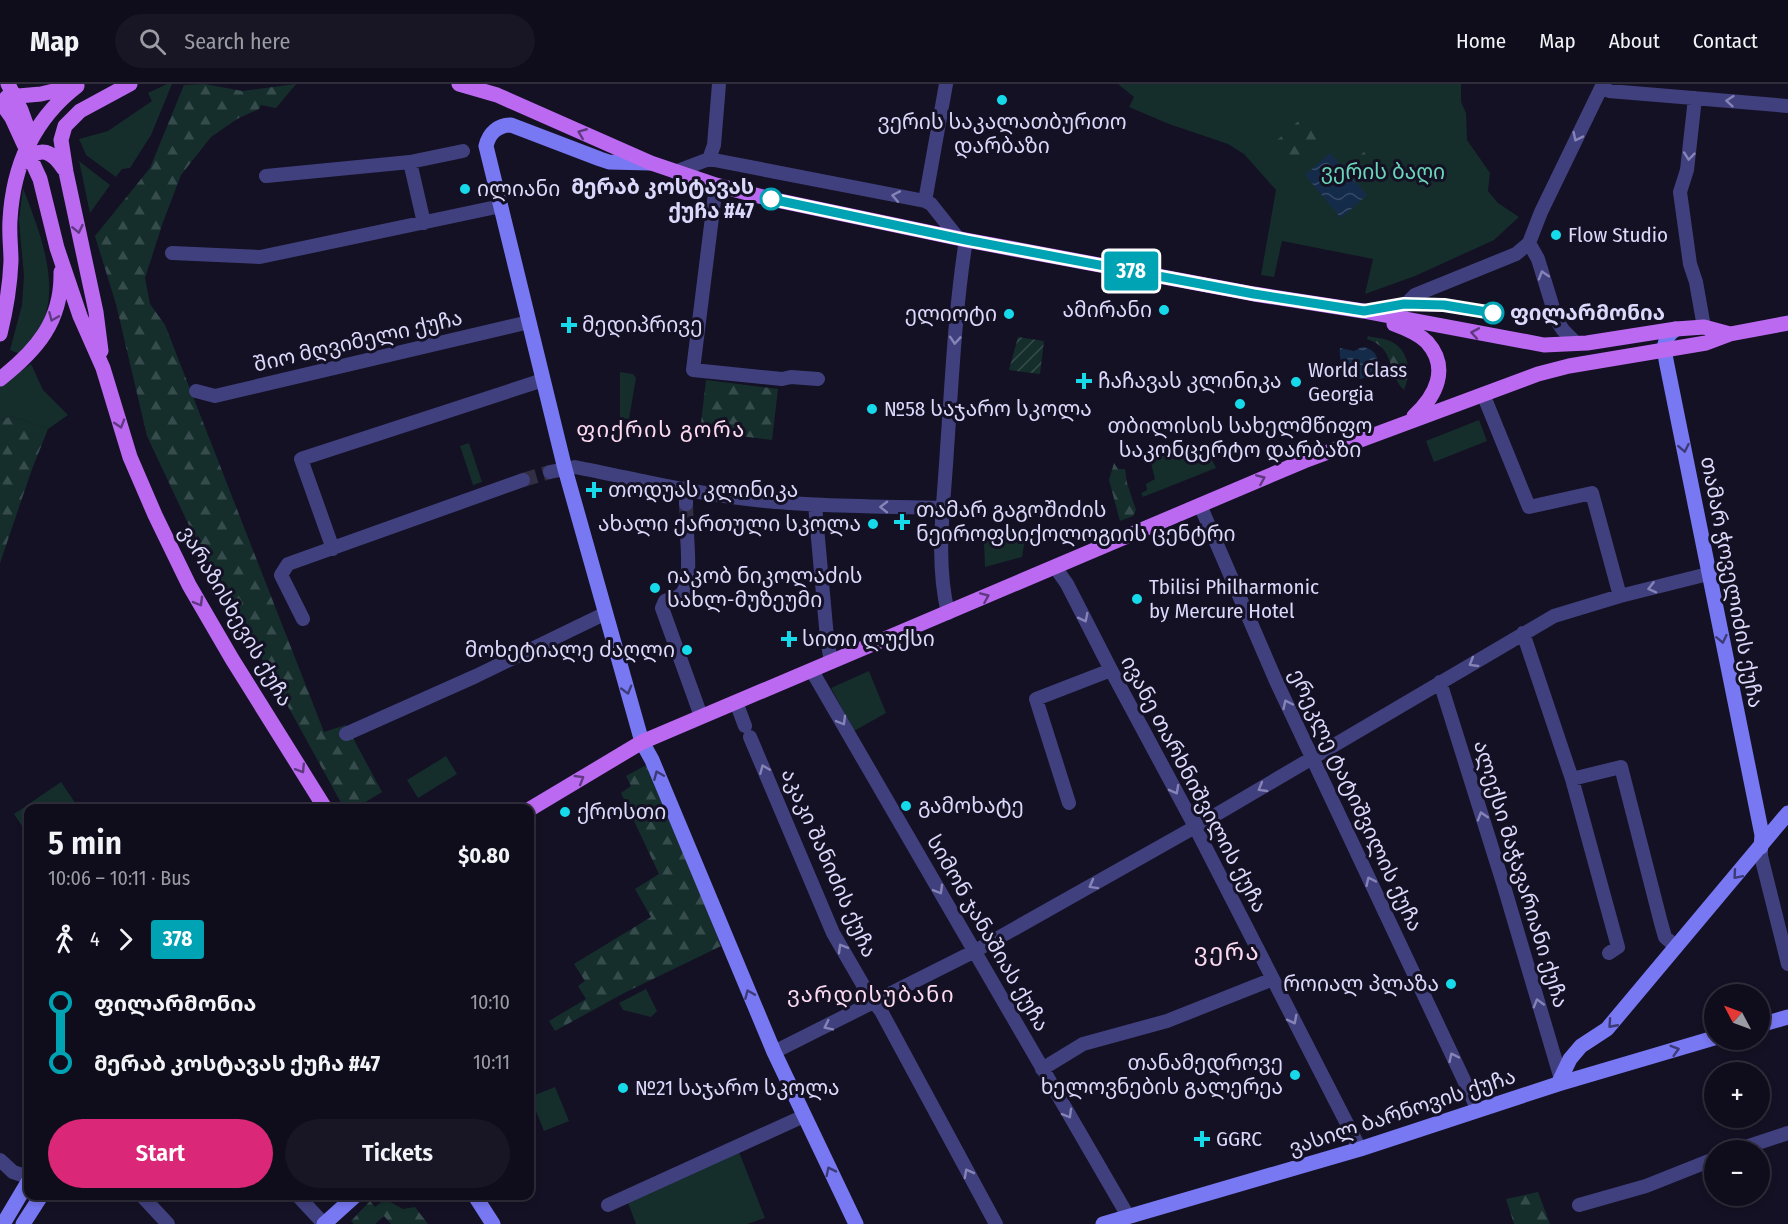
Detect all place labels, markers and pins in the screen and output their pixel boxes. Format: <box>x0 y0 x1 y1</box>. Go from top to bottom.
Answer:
marker: ვერის საკალათბურთო დარბაზი <box>995 93 1009 107</box>
place label: ვერის საკალათბურთო დარბაზი <box>877 109 1127 159</box>
place label: მერაბ კოსტავას ქუჩა #47 <box>571 174 754 224</box>
place label: ილიანი <box>477 176 560 202</box>
marker: ილიანი <box>458 182 472 196</box>
marker: მერაბ კოსტავას ქუჩა #47 <box>760 188 782 210</box>
place label: Flow Studio <box>1568 222 1668 248</box>
marker: Flow Studio <box>1549 228 1563 242</box>
place label: ამირანი <box>1063 297 1152 323</box>
place label: ფილარმონია <box>1510 300 1665 326</box>
place label: ელიოტი <box>905 301 997 327</box>
marker: ფილარმონია <box>1482 302 1504 324</box>
marker: ამირანი <box>1157 303 1171 317</box>
marker: ელიოტი <box>1002 307 1016 321</box>
place label: მედიპრივე <box>582 312 703 338</box>
marker: მედიპრივე <box>560 316 578 334</box>
place label: World Class Georgia <box>1308 357 1407 407</box>
place label: ჩაჩავას კლინიკა <box>1098 368 1282 394</box>
marker: ჩაჩავას კლინიკა <box>1075 372 1093 390</box>
marker: World Class Georgia <box>1289 375 1303 389</box>
place label: №58 საჯარო სკოლა <box>884 396 1092 422</box>
marker: თბილისის სახელმწიფო საკონცერტო დარბაზი <box>1233 397 1247 411</box>
marker: №58 საჯარო სკოლა <box>865 402 879 416</box>
place label: თბილისის სახელმწიფო საკონცერტო დარბაზი <box>1108 413 1372 463</box>
place label: თოდუას კლინიკა <box>608 477 798 503</box>
marker: თოდუას კლინიკა <box>585 481 603 499</box>
place label: თამარ გაგოშიძის ნეიროფსიქოლოგიის ცენტრი <box>916 497 1236 547</box>
place label: ახალი ქართული სკოლა <box>598 511 861 537</box>
marker: თამარ გაგოშიძის ნეიროფსიქოლოგიის ცენტრი <box>893 513 911 531</box>
marker: ახალი ქართული სკოლა <box>866 517 880 531</box>
place label: იაკობ ნიკოლაძის სახლ-მუზეუმი <box>667 563 862 613</box>
place label: Tbilisi Philharmonic by Mercure Hotel <box>1149 574 1319 624</box>
marker: იაკობ ნიკოლაძის სახლ-მუზეუმი <box>648 581 662 595</box>
marker: Tbilisi Philharmonic by Mercure Hotel <box>1130 592 1144 606</box>
place label: სითი ლუქსი <box>802 626 935 652</box>
marker: სითი ლუქსი <box>780 630 798 648</box>
place label: მოხეტიალე ძაღლი <box>465 637 675 663</box>
marker: მოხეტიალე ძაღლი <box>680 643 694 657</box>
place label: გამოხატე <box>918 793 1024 819</box>
place label: ქროსთი <box>577 799 666 825</box>
marker: გამოხატე <box>899 799 913 813</box>
marker: ქროსთი <box>558 805 572 819</box>
place label: როიალ პლაზა <box>1283 971 1439 997</box>
marker: როიალ პლაზა <box>1444 977 1458 991</box>
place label: თანამედროვე ხელოვნების გალერეა <box>1041 1050 1283 1100</box>
marker: თანამედროვე ხელოვნების გალერეა <box>1288 1068 1302 1082</box>
place label: №21 საჯარო სკოლა <box>635 1075 840 1101</box>
marker: №21 საჯარო სკოლა <box>616 1081 630 1095</box>
place label: GGRC <box>1216 1126 1262 1152</box>
marker: GGRC <box>1193 1130 1211 1148</box>

